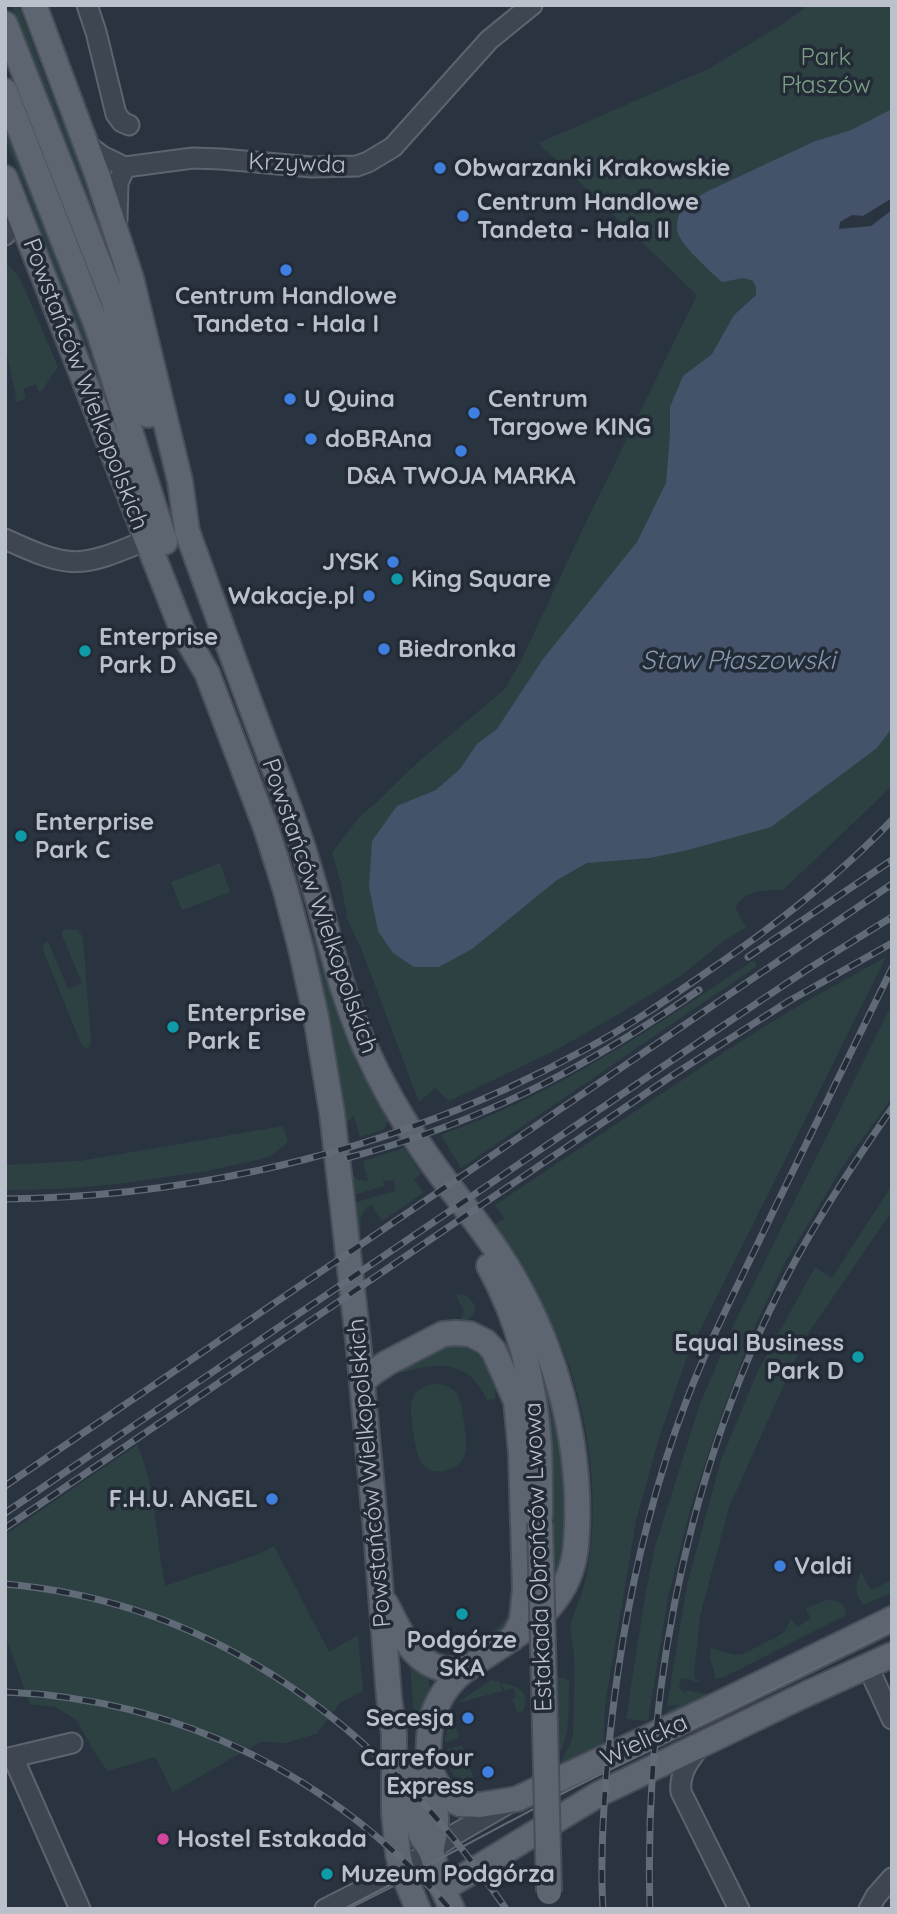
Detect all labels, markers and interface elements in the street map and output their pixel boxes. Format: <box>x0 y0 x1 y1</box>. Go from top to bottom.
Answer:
park label: Park Płaszów <box>781 41 871 99</box>
street label: Krzywda <box>248 145 346 179</box>
place label: Obwarzanki Krakowskie <box>454 152 731 182</box>
marker: Obwarzanki Krakowskie <box>432 160 448 176</box>
place label: Centrum Handlowe Tandeta - Hala II <box>477 186 699 244</box>
marker: Centrum Handlowe Tandeta - Hala II <box>455 208 471 224</box>
street label: Powstańców Wielkopolskich <box>17 234 156 534</box>
marker: Centrum Handlowe Tandeta - Hala I <box>278 262 294 278</box>
place label: Centrum Handlowe Tandeta - Hala I <box>175 280 397 338</box>
place label: U Quina <box>304 383 395 413</box>
place label: Centrum Targowe KING <box>488 383 652 441</box>
marker: U Quina <box>282 391 298 407</box>
marker: Centrum Targowe KING <box>466 405 482 421</box>
place label: doBRAna <box>325 423 432 453</box>
marker: doBRAna <box>303 431 319 447</box>
marker: D&A TWOJA MARKA <box>453 443 469 459</box>
place label: D&A TWOJA MARKA <box>346 460 576 490</box>
place label: JYSK <box>322 546 379 576</box>
marker: JYSK <box>385 554 401 570</box>
place label: King Square <box>411 563 551 593</box>
marker: King Square <box>389 571 405 587</box>
place label: Wakacje.pl <box>228 580 355 610</box>
marker: Wakacje.pl <box>361 588 377 604</box>
place label: Enterprise Park D <box>99 621 218 679</box>
place label: Biedronka <box>398 633 516 663</box>
marker: Biedronka <box>376 641 392 657</box>
marker: Enterprise Park D <box>77 643 93 659</box>
water label: Staw Płaszowski <box>641 643 838 676</box>
street label: Powstańców Wielkopolskich <box>256 754 386 1057</box>
place label: Enterprise Park C <box>35 806 154 864</box>
marker: Enterprise Park C <box>13 828 29 844</box>
place label: Enterprise Park E <box>187 997 306 1055</box>
marker: Enterprise Park E <box>165 1019 181 1035</box>
street label: Powstańców Wielkopolskich <box>340 1317 396 1629</box>
place label: Equal Business Park D <box>674 1327 844 1385</box>
marker: Equal Business Park D <box>850 1349 866 1365</box>
street label: Estakada Obrońców Lwowa <box>517 1402 557 1712</box>
place label: F.H.U. ANGEL <box>109 1483 258 1513</box>
marker: F.H.U. ANGEL <box>264 1491 280 1507</box>
place label: Valdi <box>794 1550 852 1580</box>
marker: Valdi <box>772 1558 788 1574</box>
marker: Podgórze SKA <box>454 1606 470 1622</box>
place label: Podgórze SKA <box>407 1624 517 1682</box>
place label: Secesja <box>366 1702 454 1732</box>
street label: Wielicka <box>595 1706 692 1772</box>
marker: Secesja <box>460 1710 476 1726</box>
place label: Carrefour Express <box>360 1742 474 1800</box>
marker: Carrefour Express <box>480 1764 496 1780</box>
place label: Hostel Estakada <box>177 1823 367 1853</box>
marker: Hostel Estakada <box>155 1831 171 1847</box>
place label: Muzeum Podgórza <box>341 1858 555 1888</box>
marker: Muzeum Podgórza <box>319 1866 335 1882</box>

